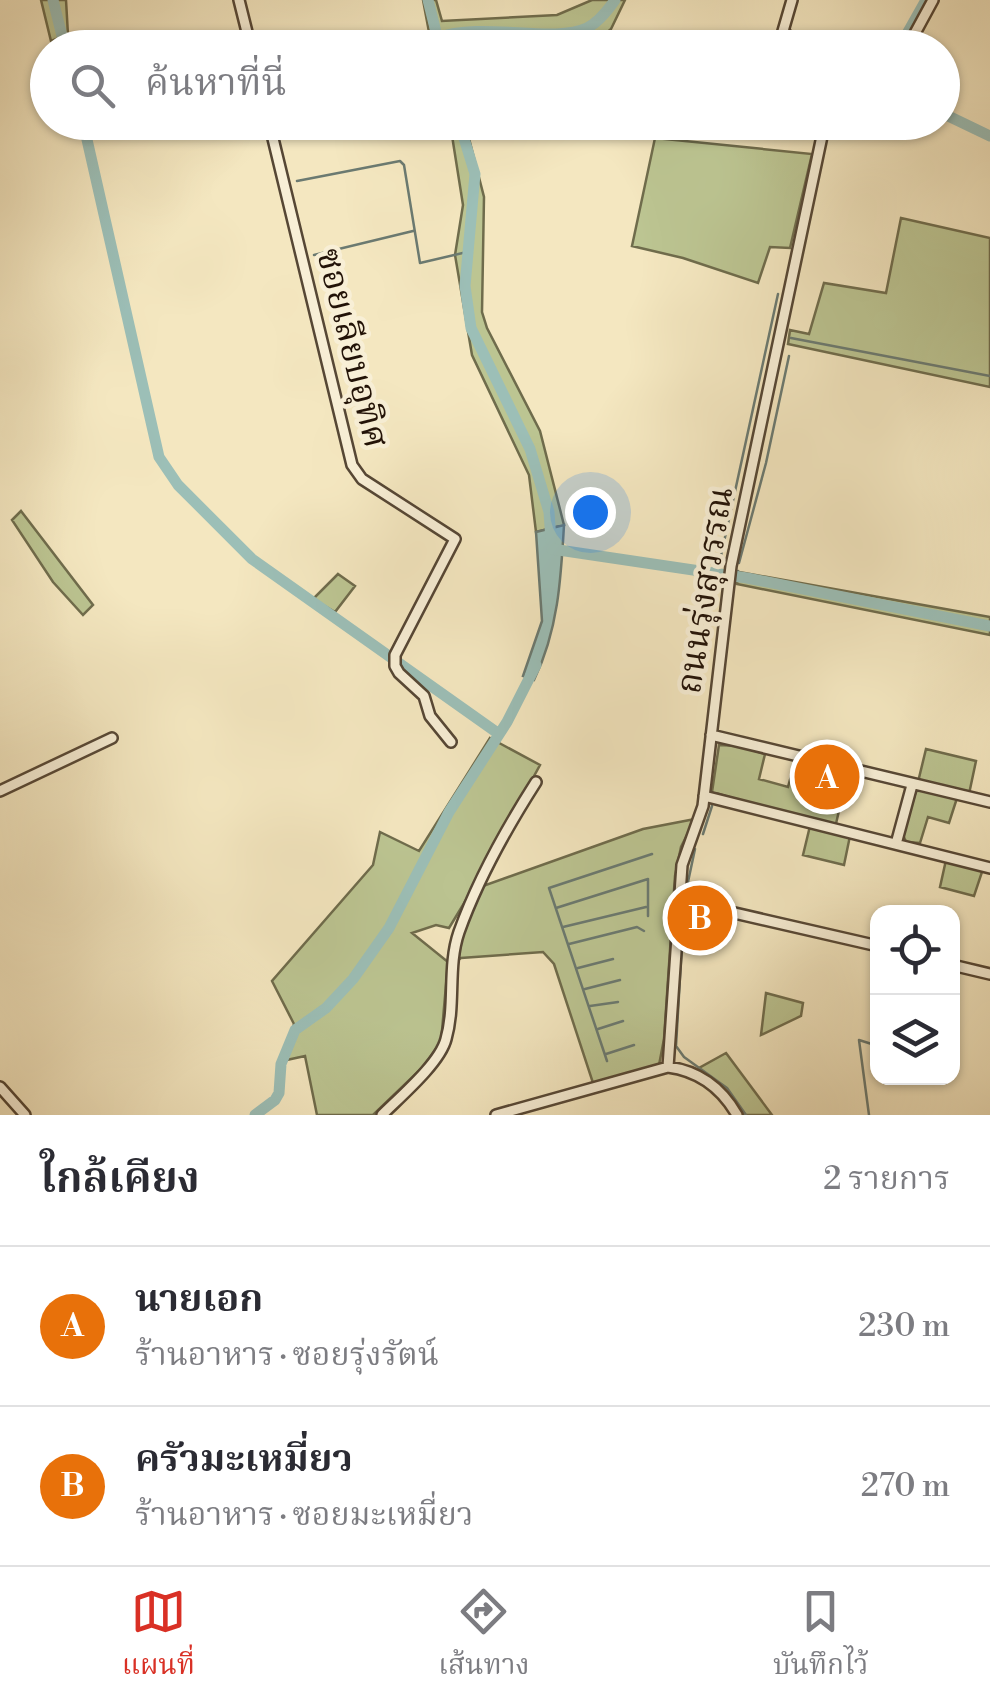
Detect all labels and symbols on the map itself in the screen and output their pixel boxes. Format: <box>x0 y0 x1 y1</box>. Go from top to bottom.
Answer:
street label: ซอยเลียบอุทิศ <box>306 244 397 453</box>
street label: ถนนรุ่งสุวรรณ <box>668 484 743 697</box>
your location <box>565 487 616 538</box>
pin: A <box>794 740 860 814</box>
pin: B <box>668 880 732 956</box>

